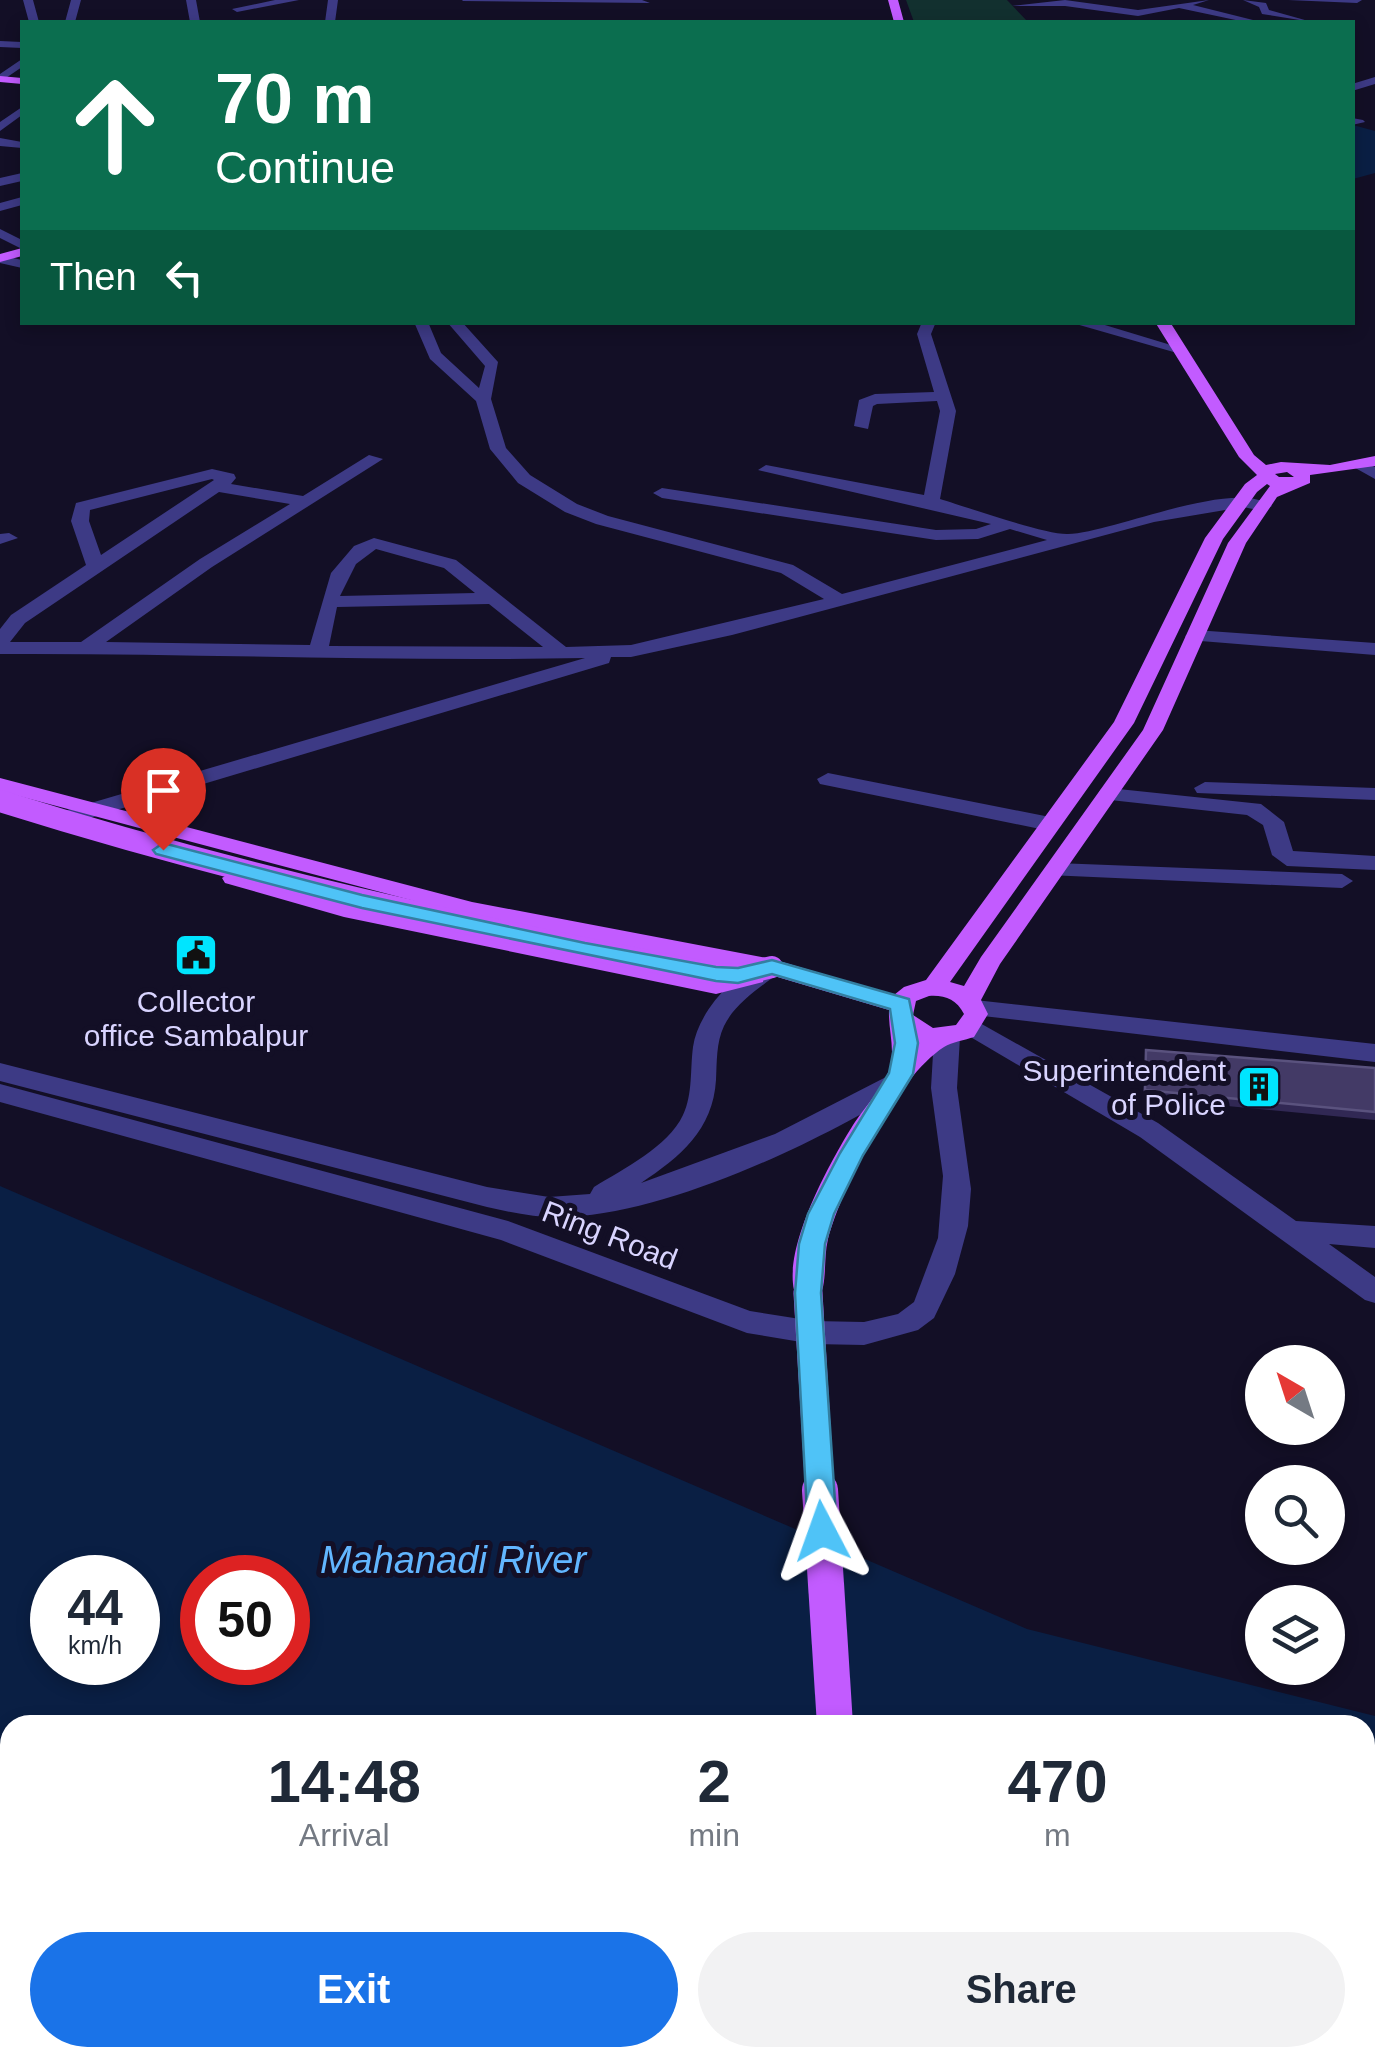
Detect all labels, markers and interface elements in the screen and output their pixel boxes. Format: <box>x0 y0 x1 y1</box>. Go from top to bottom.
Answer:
icon: ahead <box>50 60 180 190</box>
text: 70 m <box>215 60 375 138</box>
text: Continue <box>215 142 395 193</box>
icon: left <box>157 250 212 305</box>
text: Then <box>50 256 137 298</box>
pin <box>121 748 206 851</box>
icon: arrive <box>136 763 191 818</box>
public building icon: Collector office Sambalpur <box>173 932 219 978</box>
place label: Collector office Sambalpur <box>84 985 308 1052</box>
place label: Superintendent of Police <box>1023 1054 1227 1121</box>
building icon: Superintendent of Police <box>1236 1064 1282 1110</box>
street label: Ring Road <box>538 1194 682 1276</box>
north arrow <box>1245 1345 1345 1445</box>
map controls <box>1245 1345 1345 1685</box>
button: search <box>1245 1465 1345 1565</box>
position arrow <box>770 1479 874 1583</box>
water label: Mahanadi River <box>320 1539 587 1581</box>
speed limit sign: 50 <box>180 1555 310 1685</box>
text: 44 <box>67 1580 123 1636</box>
button: layers <box>1245 1585 1345 1685</box>
text: km/h <box>68 1631 122 1659</box>
text: 14:48 <box>267 1748 421 1815</box>
text: 2 <box>697 1748 731 1815</box>
text: 470 <box>1007 1748 1108 1815</box>
text: Arrival <box>299 1817 390 1853</box>
text: min <box>688 1817 740 1853</box>
text: m <box>1044 1817 1071 1853</box>
button: Exit <box>30 1932 678 2047</box>
button: Share <box>698 1932 1345 2047</box>

